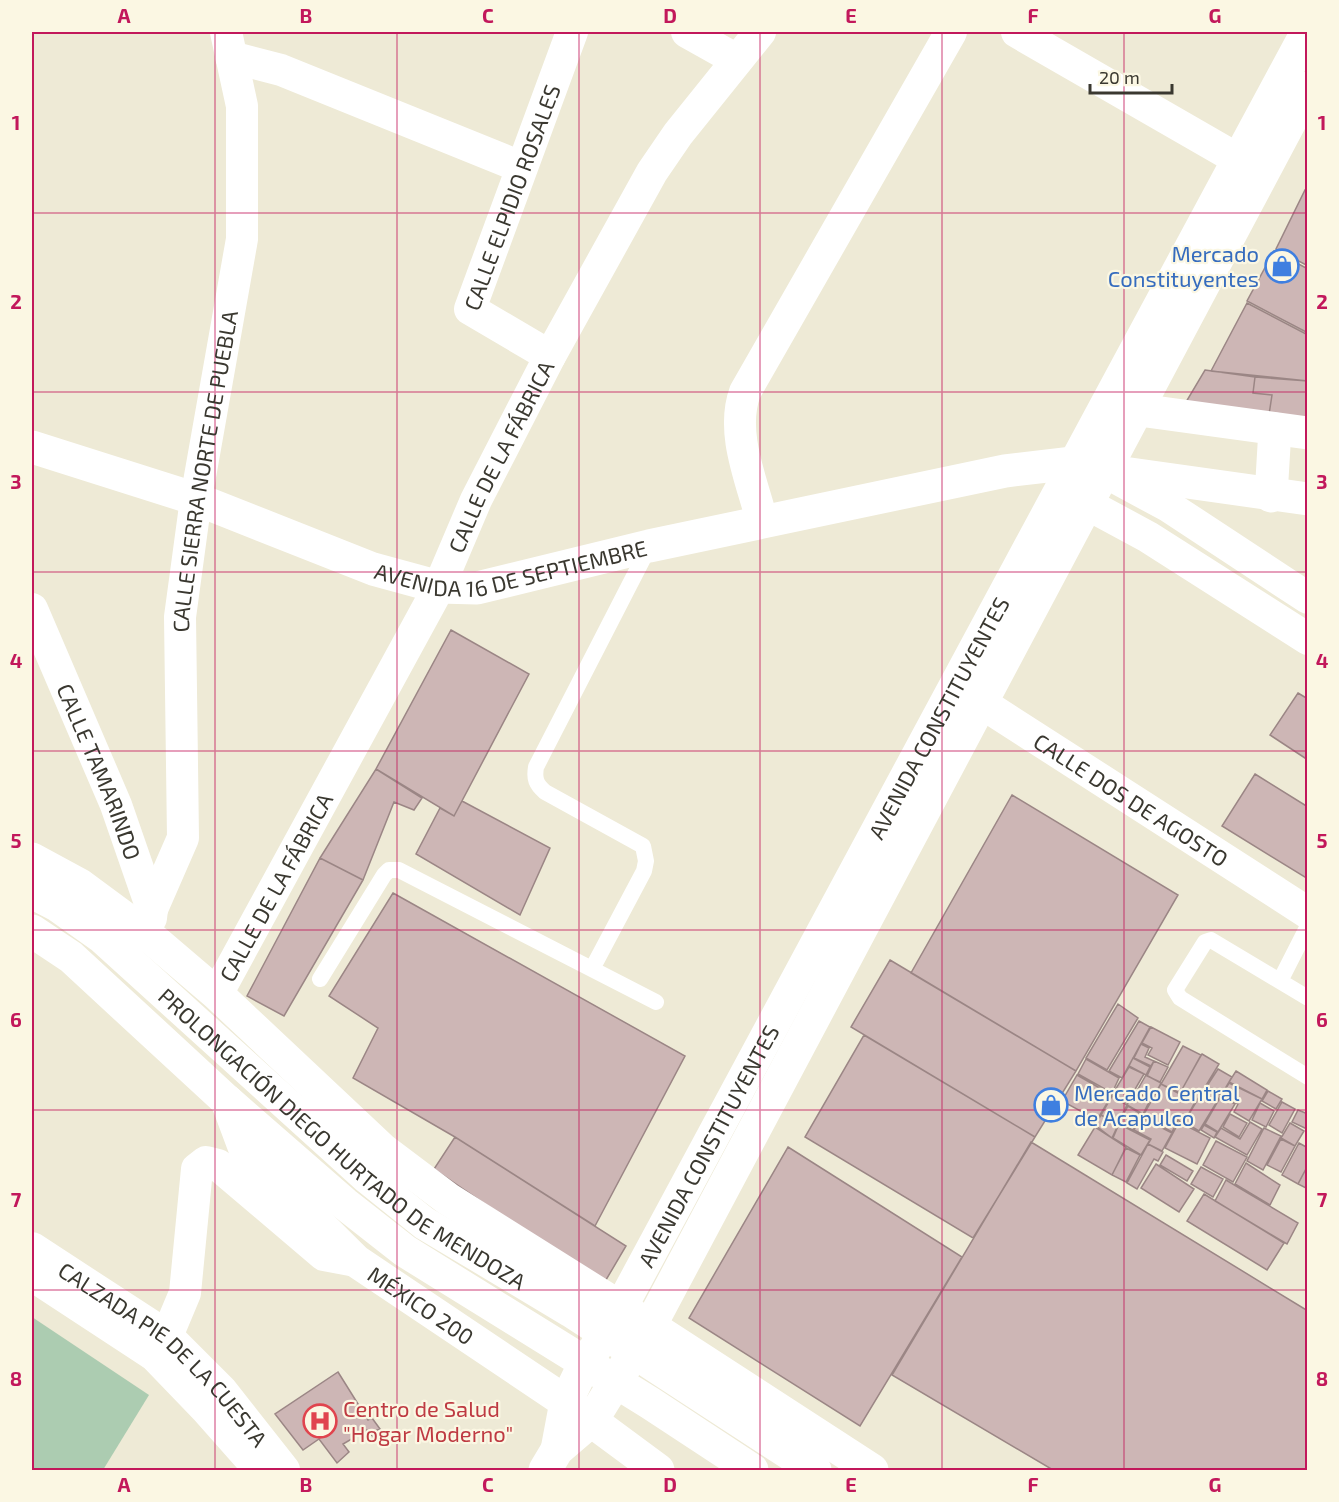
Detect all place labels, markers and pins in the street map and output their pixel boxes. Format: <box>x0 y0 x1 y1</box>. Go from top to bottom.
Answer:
place label: Mercado Constituyentes <box>1108 240 1259 291</box>
shop icon: Mercado Constituyentes <box>1264 248 1300 284</box>
place label: Mercado Central de Acapulco <box>1074 1079 1240 1130</box>
shop icon: Mercado Central de Acapulco <box>1033 1087 1069 1123</box>
place label: Centro de Salud "Hogar Moderno" <box>343 1395 513 1446</box>
hospital icon: Centro de Salud "Hogar Moderno" <box>302 1403 338 1439</box>

